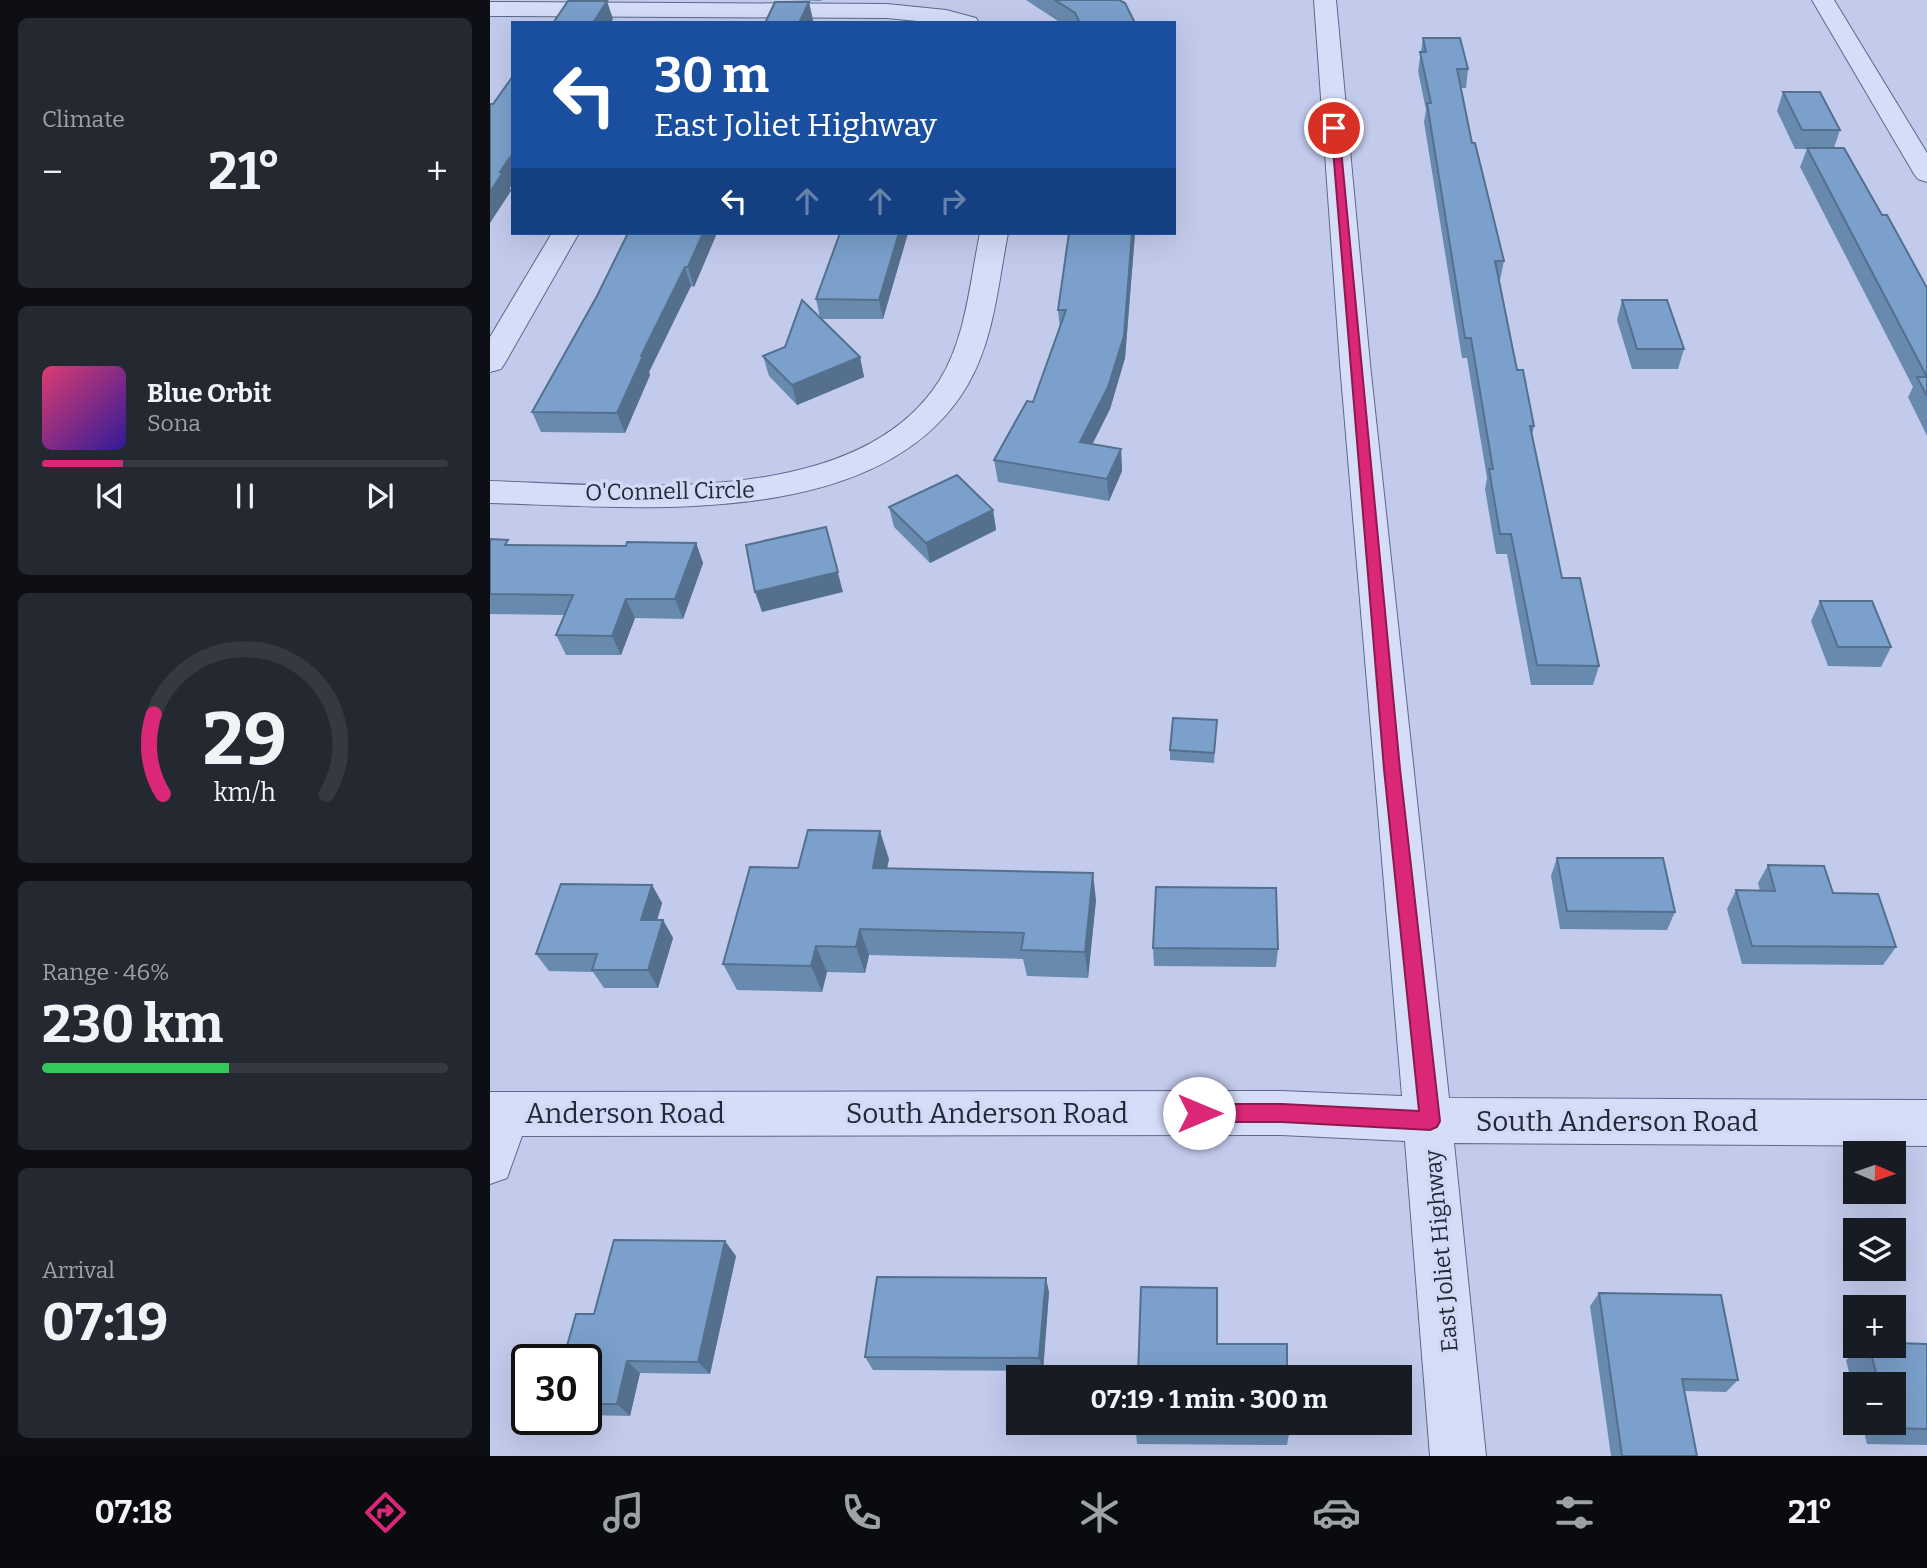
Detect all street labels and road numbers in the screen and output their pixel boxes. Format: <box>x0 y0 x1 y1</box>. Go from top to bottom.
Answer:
street label: O'Connell Circle <box>585 476 755 506</box>
street label: Anderson Road <box>525 1097 725 1130</box>
street label: South Anderson Road <box>846 1097 1128 1130</box>
street label: South Anderson Road <box>1476 1105 1758 1138</box>
street label: East Joliet Highway <box>1418 1148 1464 1353</box>

